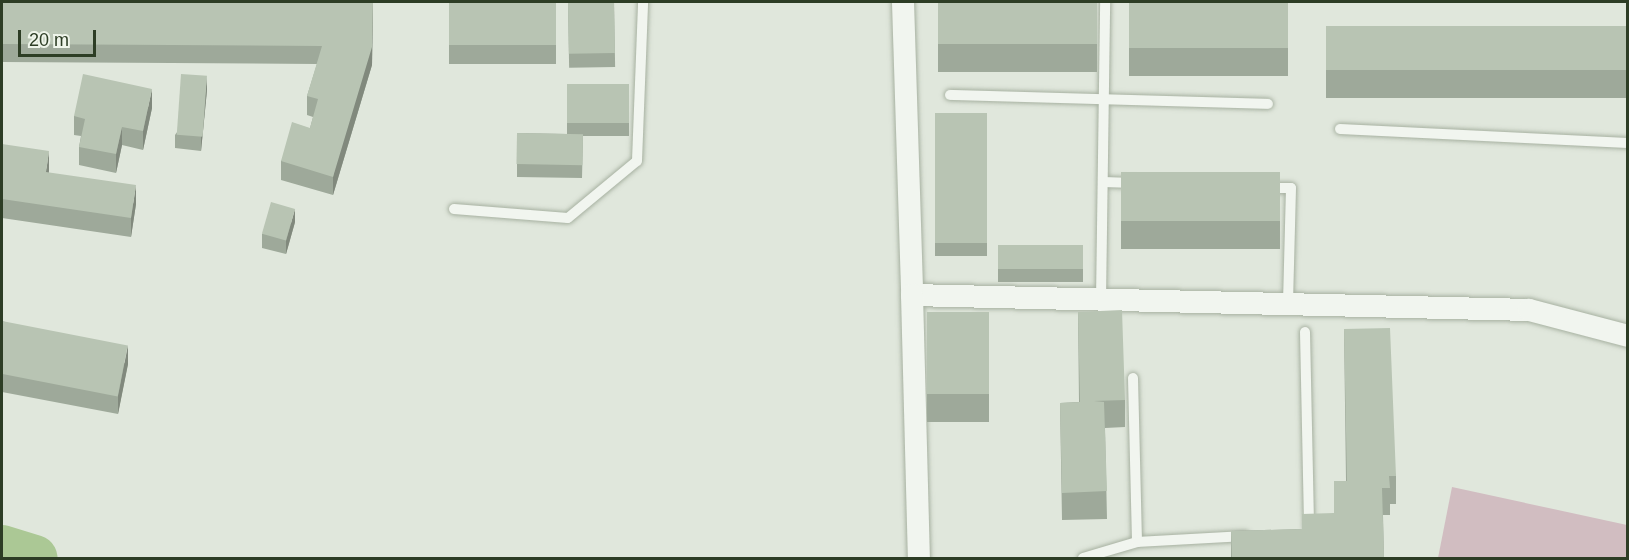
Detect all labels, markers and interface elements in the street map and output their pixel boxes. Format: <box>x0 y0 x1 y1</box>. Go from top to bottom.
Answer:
scale bar <box>21 18 99 56</box>
text: 20 m <box>29 30 69 50</box>

